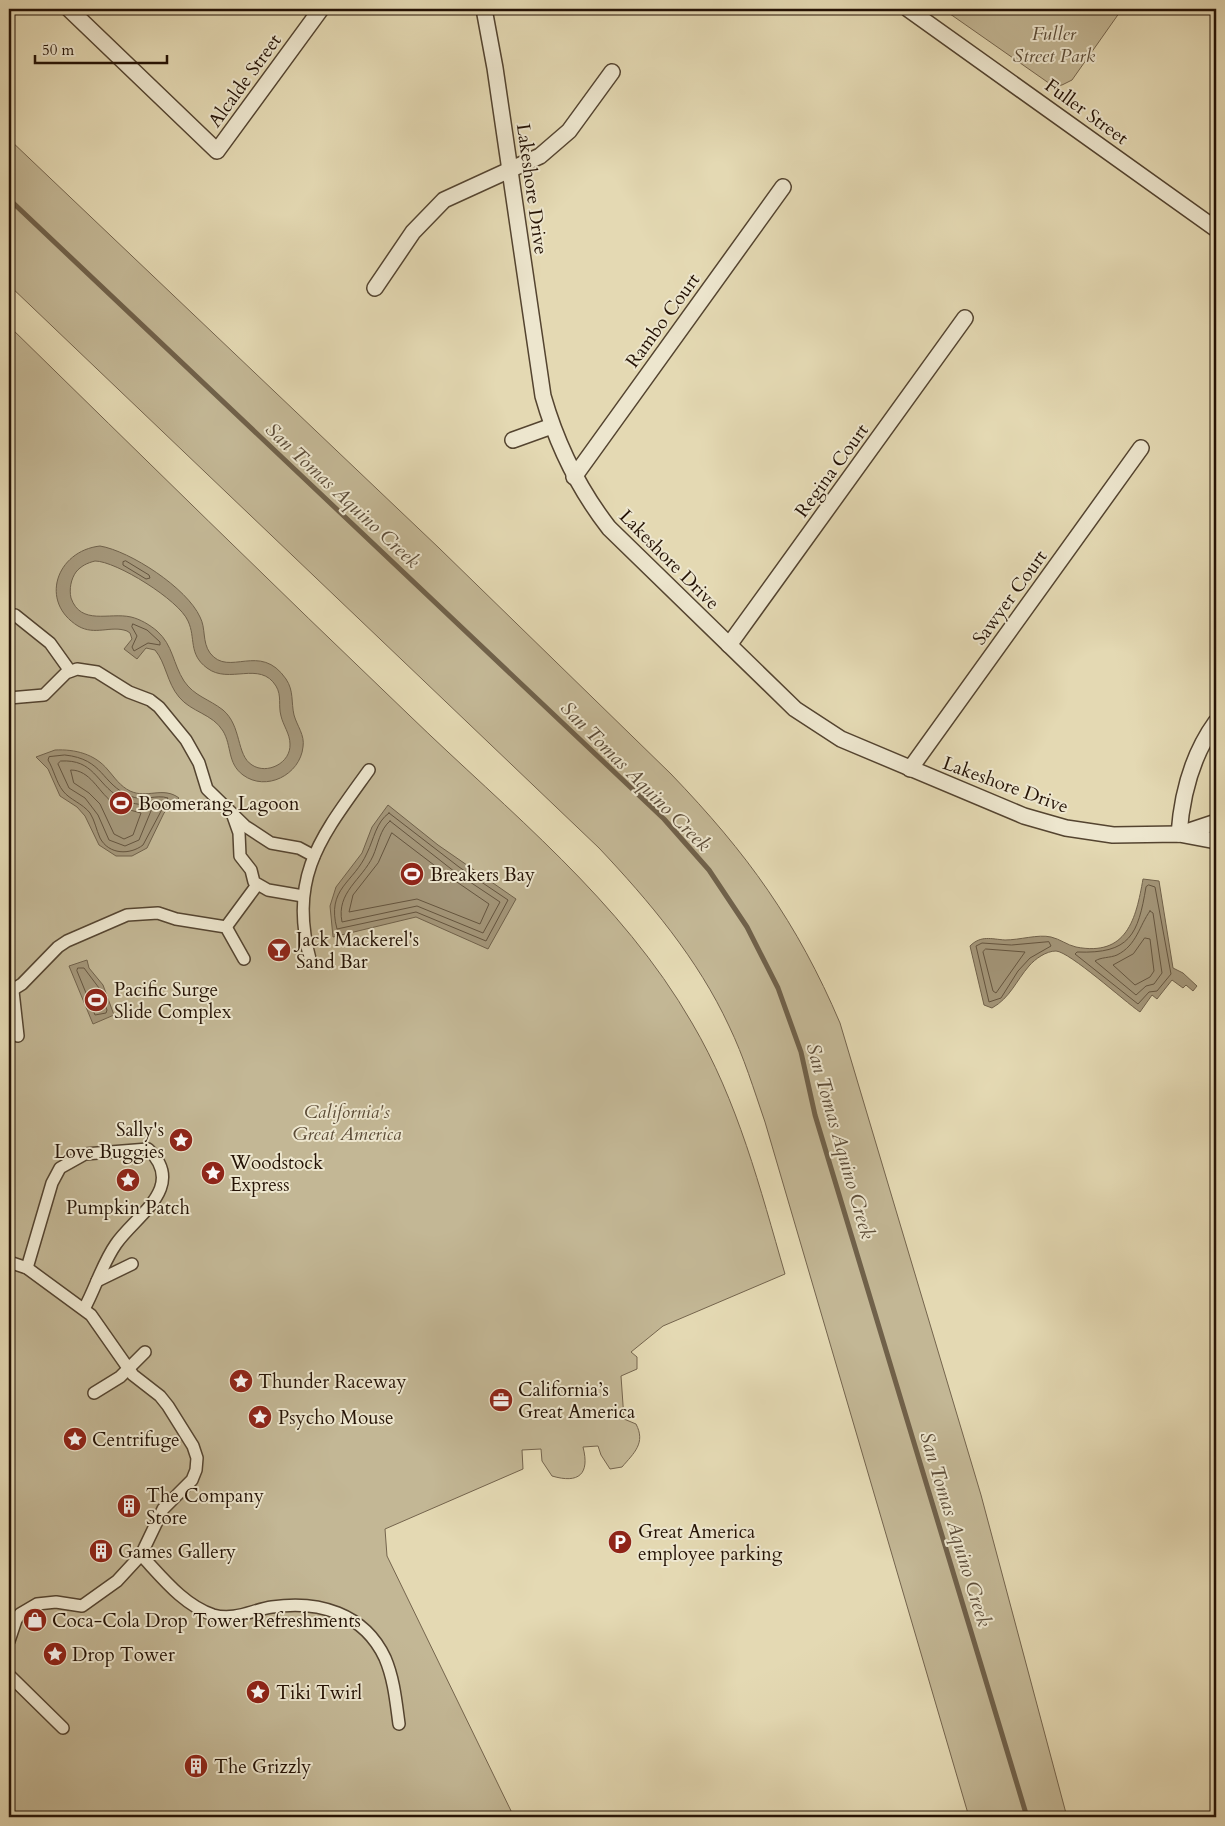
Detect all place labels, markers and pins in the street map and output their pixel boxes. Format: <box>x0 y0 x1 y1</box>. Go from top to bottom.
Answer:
sports icon: Boomerang Lagoon <box>108 790 134 816</box>
place label: Boomerang Lagoon <box>138 791 300 817</box>
sports icon: Breakers Bay <box>399 861 425 887</box>
place label: Breakers Bay <box>430 862 535 888</box>
place label: Jack Mackerel's Sand Bar <box>293 927 419 975</box>
bar icon: Jack Mackerel's Sand Bar <box>266 937 292 963</box>
place label: Pacific Surge Slide Complex <box>114 977 232 1025</box>
sports icon: Pacific Surge Slide Complex <box>83 987 109 1013</box>
place label: Sally's Love Buggies <box>54 1117 164 1165</box>
place icon: Sally's Love Buggies <box>168 1127 194 1153</box>
place label: Woodstock Express <box>229 1150 324 1198</box>
place icon: Woodstock Express <box>200 1160 226 1186</box>
place icon: Pumpkin Patch <box>115 1167 141 1193</box>
place label: Pumpkin Patch <box>66 1195 190 1221</box>
place icon: Thunder Raceway <box>228 1368 254 1394</box>
place label: Thunder Raceway <box>258 1369 407 1395</box>
place label: California’s Great America <box>518 1377 635 1425</box>
office icon: California’s Great America <box>488 1387 514 1413</box>
place icon: Psycho Mouse <box>247 1404 273 1430</box>
place label: Psycho Mouse <box>278 1405 394 1431</box>
place icon: Centrifuge <box>62 1426 88 1452</box>
place label: Centrifuge <box>92 1427 180 1453</box>
place label: The Company Store <box>146 1483 264 1531</box>
building icon: The Company Store <box>116 1493 142 1519</box>
place label: Great America employee parking <box>638 1519 783 1567</box>
parking icon: Great America employee parking <box>607 1529 633 1555</box>
building icon: Games Gallery <box>88 1538 114 1564</box>
place label: Games Gallery <box>118 1539 236 1565</box>
shop icon: Coca-Cola Drop Tower Refreshments <box>22 1607 48 1633</box>
place label: Coca-Cola Drop Tower Refreshments <box>52 1608 361 1634</box>
place icon: Drop Tower <box>42 1641 68 1667</box>
place label: Drop Tower <box>72 1642 175 1668</box>
place icon: Tiki Twirl <box>245 1679 271 1705</box>
place label: Tiki Twirl <box>276 1680 362 1706</box>
building icon: The Grizzly <box>183 1753 209 1779</box>
place label: The Grizzly <box>214 1754 311 1780</box>

